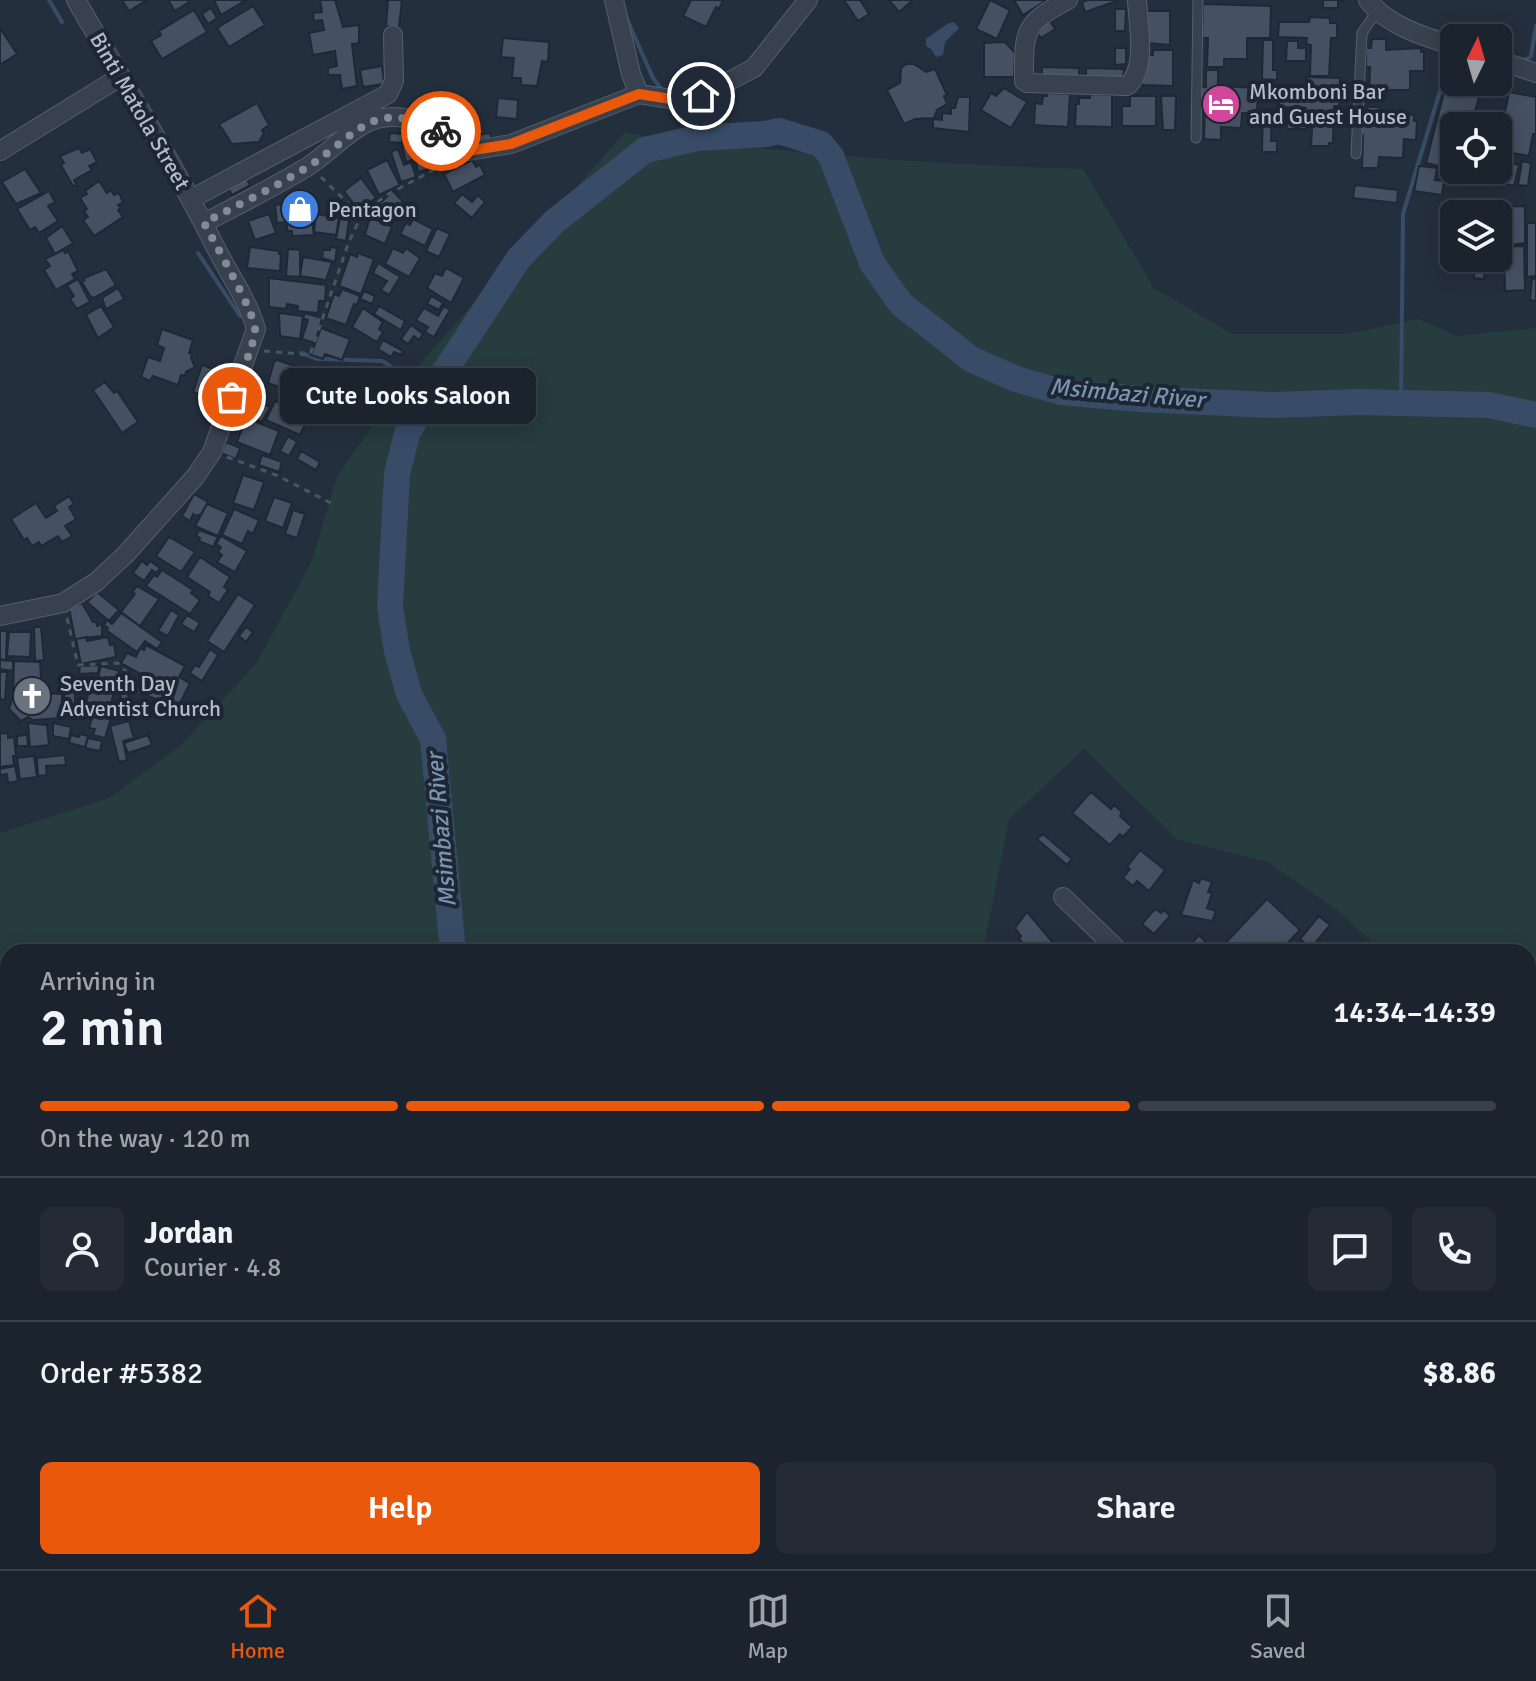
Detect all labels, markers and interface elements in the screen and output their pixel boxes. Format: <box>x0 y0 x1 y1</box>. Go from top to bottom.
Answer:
north arrow <box>1440 24 1512 96</box>
map controls <box>1440 24 1512 272</box>
street label: Binti Matola Street <box>84 27 196 195</box>
pin <box>667 62 735 130</box>
icon: home <box>679 74 723 118</box>
place label: Mkomboni Bar and Guest House <box>1249 78 1407 130</box>
hotel icon: Mkomboni Bar and Guest House <box>1200 83 1242 125</box>
courier <box>401 91 481 171</box>
icon: bike <box>419 109 463 153</box>
button: locate <box>1440 112 1512 184</box>
shop icon: Pentagon <box>279 188 321 230</box>
place label: Pentagon <box>328 196 417 223</box>
button: layers <box>1440 200 1512 272</box>
pin <box>198 363 266 431</box>
callout: Cute Looks Saloon <box>280 369 536 425</box>
water label: Msimbazi River <box>1048 371 1209 415</box>
icon: bag <box>210 375 254 419</box>
text: Cute Looks Saloon <box>305 380 511 412</box>
place label: Seventh Day Adventist Church <box>60 670 221 722</box>
church icon: Seventh Day Adventist Church <box>11 675 53 717</box>
water label: Msimbazi River <box>419 748 463 909</box>
text: Arriving in <box>40 966 156 998</box>
text: 14:34–14:39 <box>1333 994 1496 1031</box>
text: 2 min <box>40 996 165 1060</box>
text: On the way · 120 m <box>40 1123 250 1155</box>
button: person <box>40 1207 124 1291</box>
button: chat <box>1308 1207 1392 1291</box>
button: phone <box>1412 1207 1496 1291</box>
text: Jordan <box>144 1215 233 1252</box>
text: Courier · 4.8 <box>144 1252 281 1284</box>
text: Order #5382 <box>40 1355 203 1392</box>
text: $8.86 <box>1423 1355 1496 1392</box>
button: Help <box>40 1462 760 1554</box>
button: Share <box>776 1462 1496 1554</box>
tab: Home <box>230 1589 285 1664</box>
tab: Map <box>746 1589 790 1664</box>
tab: Saved <box>1250 1589 1306 1664</box>

